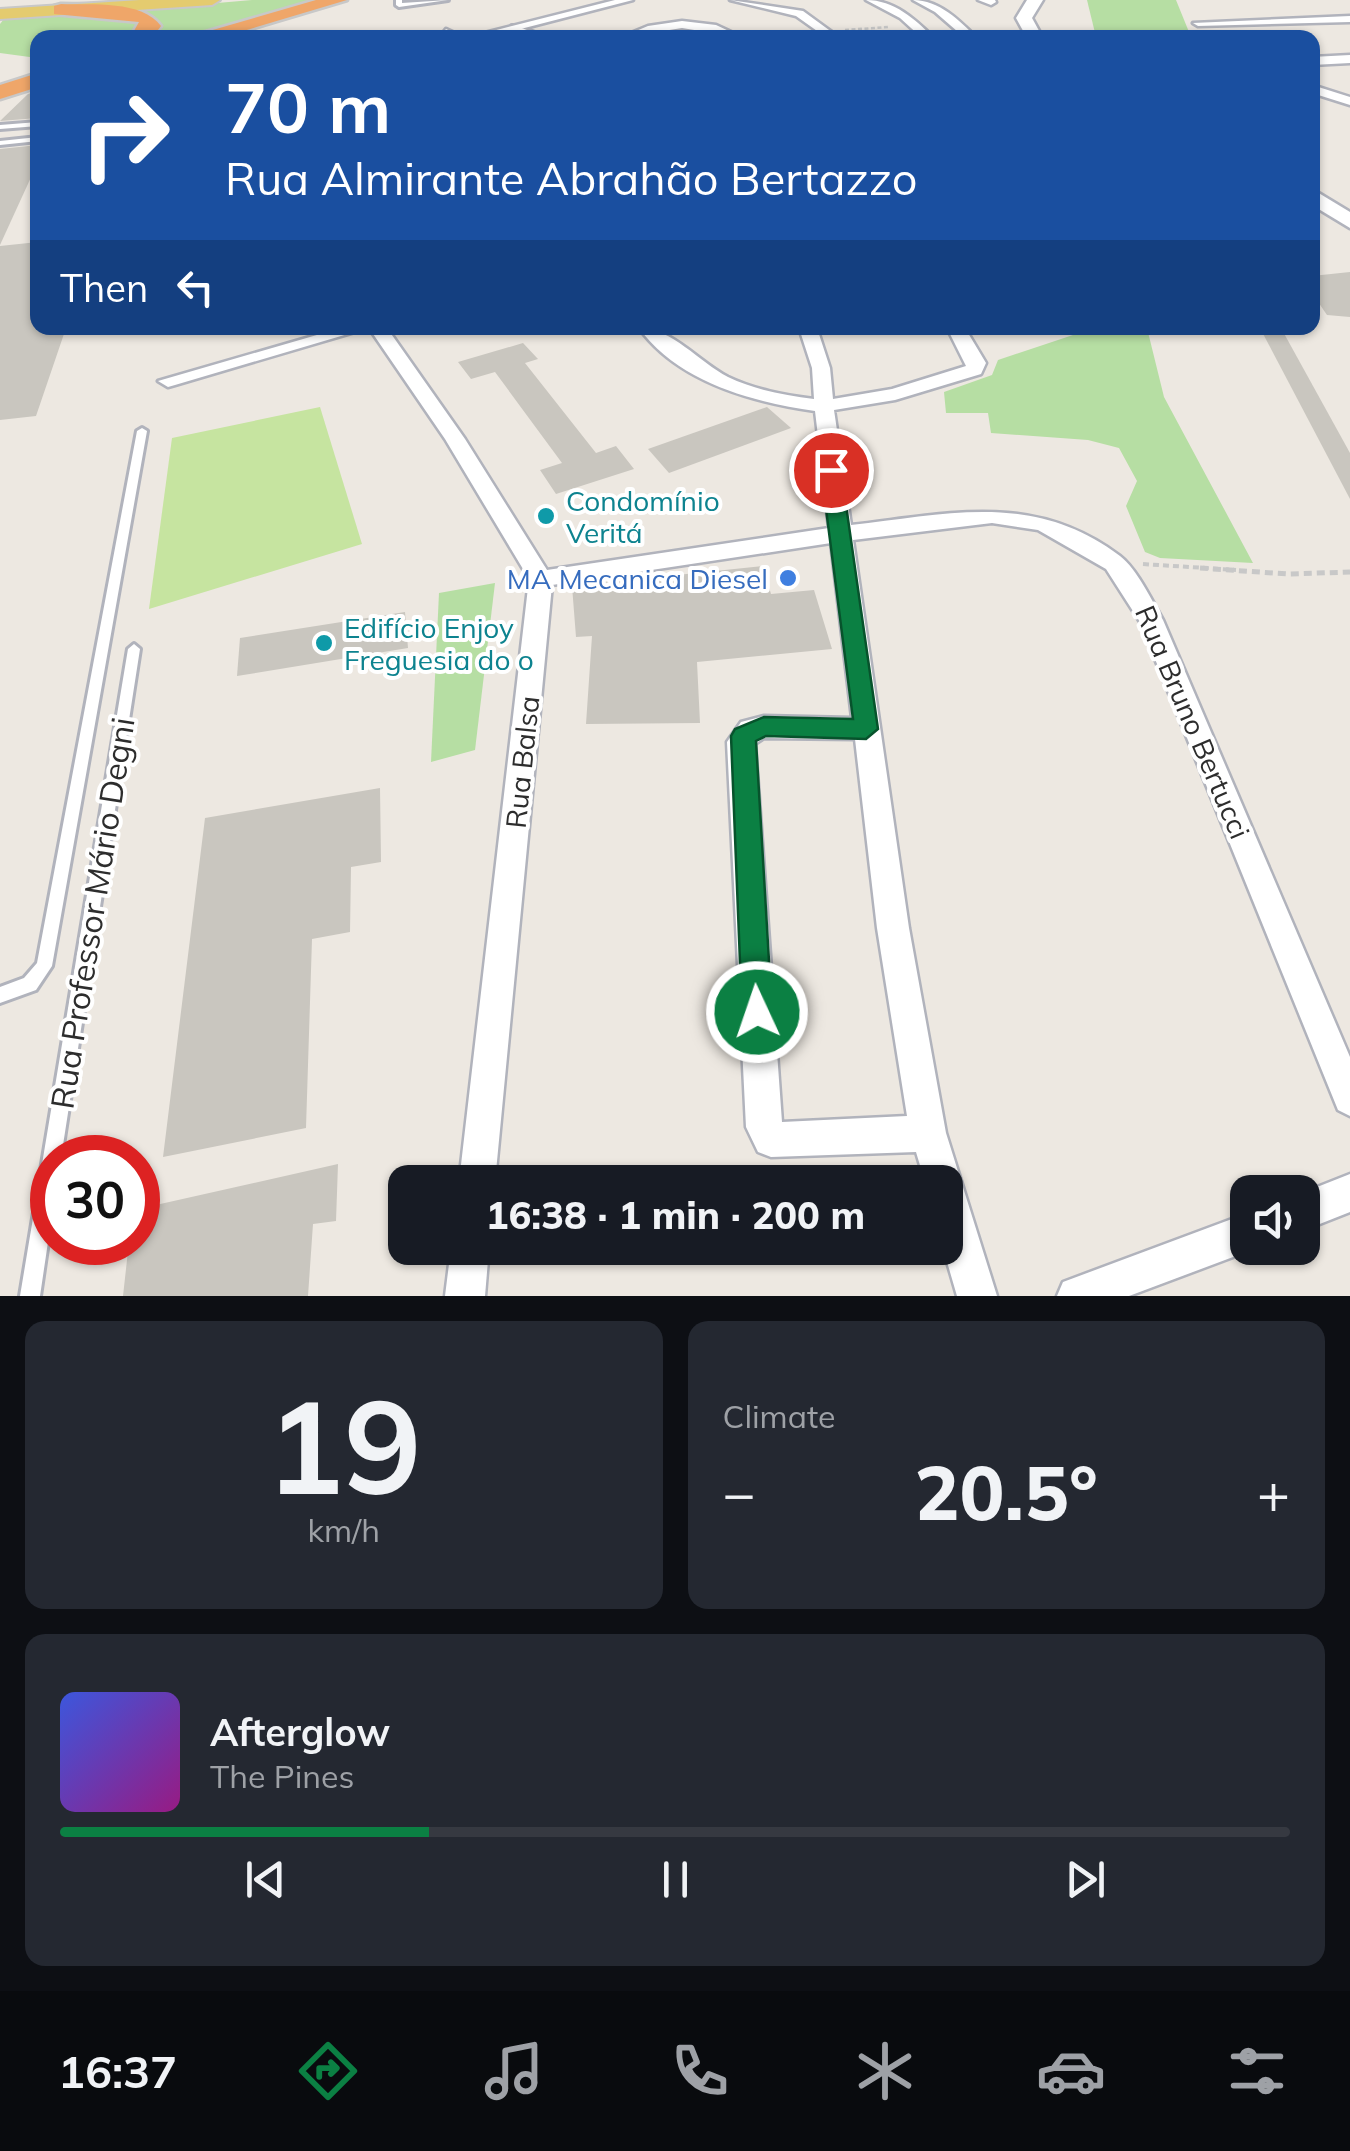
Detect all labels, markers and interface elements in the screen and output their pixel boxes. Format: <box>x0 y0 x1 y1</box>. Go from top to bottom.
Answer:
text: 70 m <box>225 63 391 151</box>
icon: right <box>60 70 190 200</box>
text: Rua Almirante Abrahão Bertazzo <box>225 150 917 206</box>
icon: left <box>168 260 223 315</box>
text: Then <box>60 264 148 312</box>
pin <box>789 428 874 513</box>
icon: arrive <box>804 443 859 498</box>
place label: Condomínio Veritá <box>566 483 720 550</box>
marker: Condomínio Veritá <box>535 505 557 527</box>
place label: MA Mecanica Diesel <box>507 561 768 596</box>
marker: MA Mecanica Diesel <box>777 567 799 589</box>
street label: Rua Bruno Bertucci <box>1128 600 1258 844</box>
place label: Edifício Enjoy Freguesia do o <box>344 610 534 677</box>
marker: Edifício Enjoy Freguesia do o <box>313 632 335 654</box>
street label: Rua Balsa <box>498 694 546 830</box>
street label: Rua Professor Mário Degni <box>41 715 143 1111</box>
position arrow <box>705 960 809 1064</box>
speed limit sign: 30 <box>30 1135 160 1265</box>
map controls <box>1230 1175 1320 1265</box>
button: sound <box>1230 1175 1320 1265</box>
text: 16:38 · 1 min · 200 m <box>486 1191 865 1239</box>
text: 19 <box>266 1363 422 1527</box>
text: Climate <box>723 1396 835 1436</box>
text: 20.5° <box>915 1445 1098 1539</box>
text: − <box>723 1458 756 1527</box>
text: + <box>1257 1458 1290 1527</box>
text: km/h <box>308 1510 380 1550</box>
text: Afterglow <box>210 1708 390 1756</box>
text: The Pines <box>210 1756 354 1796</box>
icon: previous <box>238 1852 293 1907</box>
icon: pause <box>648 1852 703 1907</box>
icon: next <box>1058 1852 1113 1907</box>
icon: directions <box>293 2036 363 2106</box>
icon: music <box>479 2036 549 2106</box>
icon: phone <box>665 2036 735 2106</box>
icon: climate <box>850 2036 920 2106</box>
icon: car <box>1036 2036 1106 2106</box>
icon: filters <box>1222 2036 1292 2106</box>
text: 16:37 <box>58 2043 177 2099</box>

